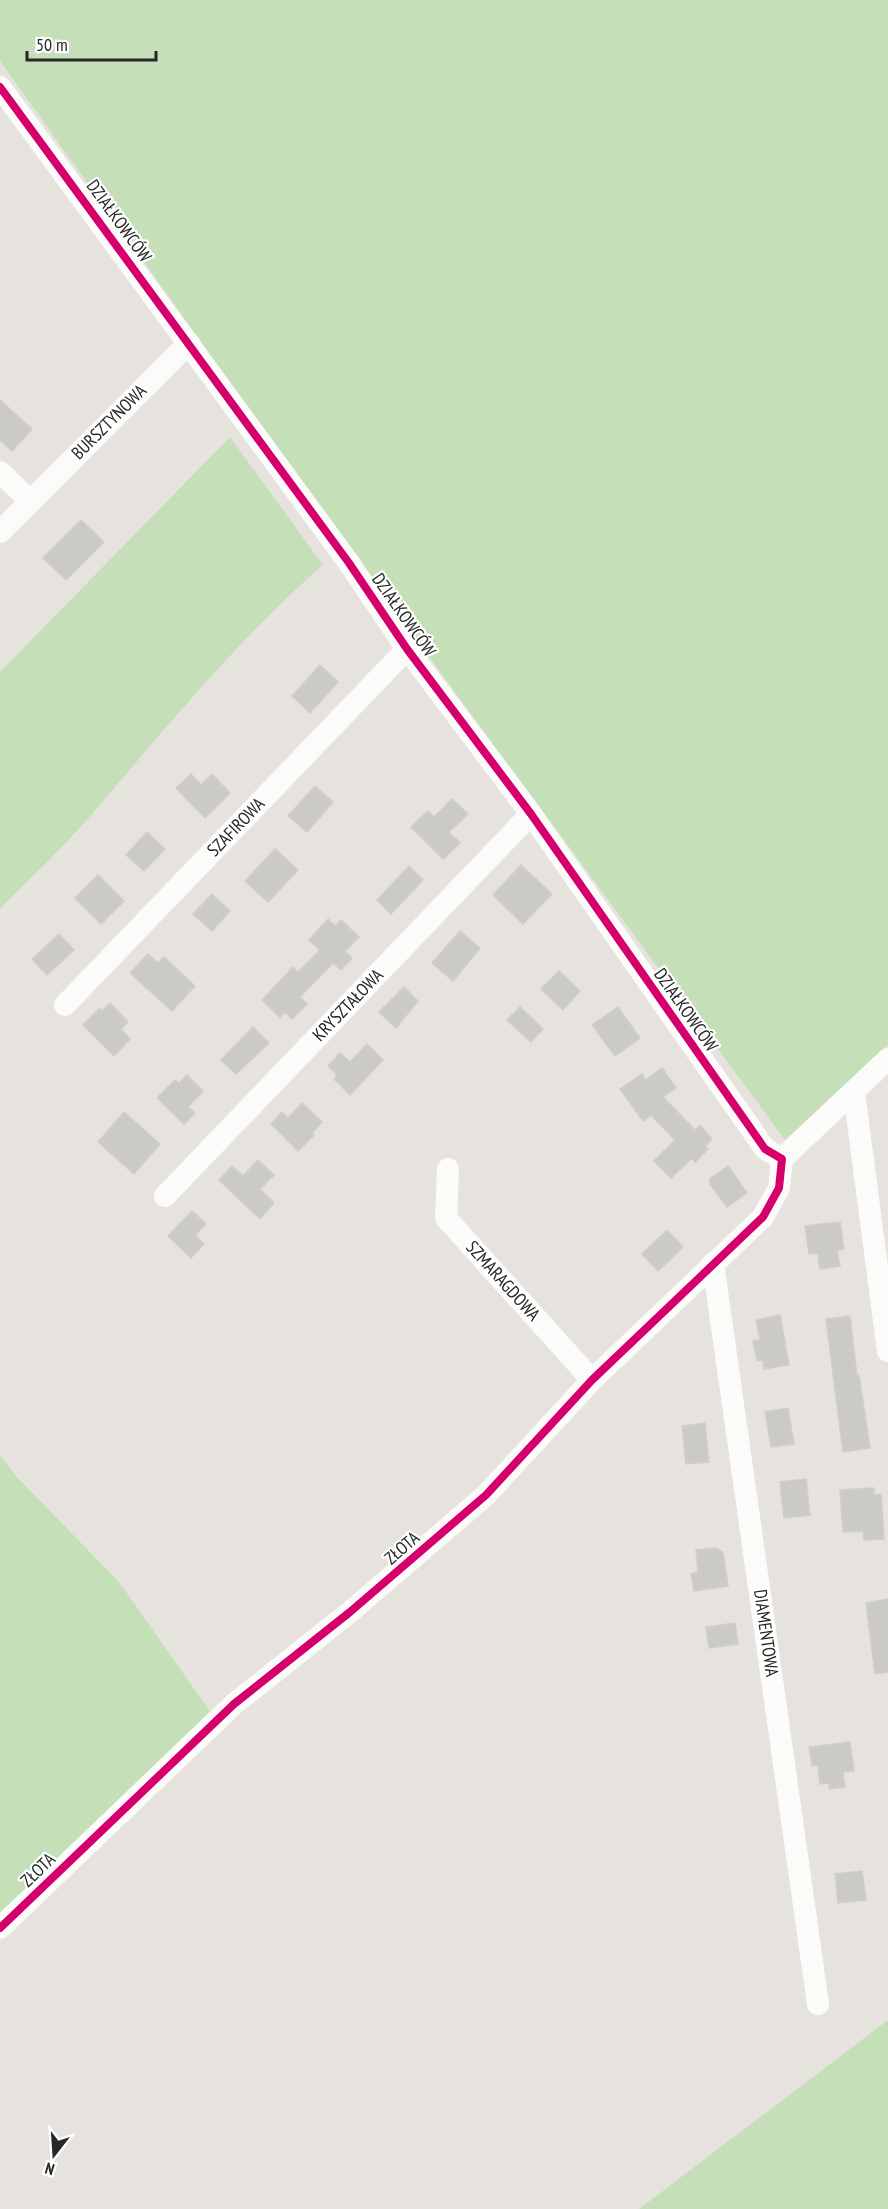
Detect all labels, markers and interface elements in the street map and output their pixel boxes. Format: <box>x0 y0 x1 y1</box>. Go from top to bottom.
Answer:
scale bar <box>27 24 156 62</box>
text: 50 m <box>36 33 68 56</box>
street label: DZIAŁKOWCÓW <box>82 175 157 267</box>
street label: BURSZTYNOWA <box>66 379 151 464</box>
street label: DZIAŁKOWCÓW <box>367 569 442 661</box>
street label: SZAFIROWA <box>202 792 270 861</box>
street label: KRYSZTAŁOWA <box>307 963 388 1046</box>
street label: DZIAŁKOWCÓW <box>649 964 724 1056</box>
street label: SZMARAGDOWA <box>461 1236 546 1326</box>
street label: ZŁOTA <box>379 1526 424 1569</box>
street label: DIAMENTOWA <box>749 1588 784 1679</box>
street label: ZŁOTA <box>16 1847 60 1892</box>
north arrow <box>24 2125 84 2185</box>
text: N <box>43 2159 57 2180</box>

